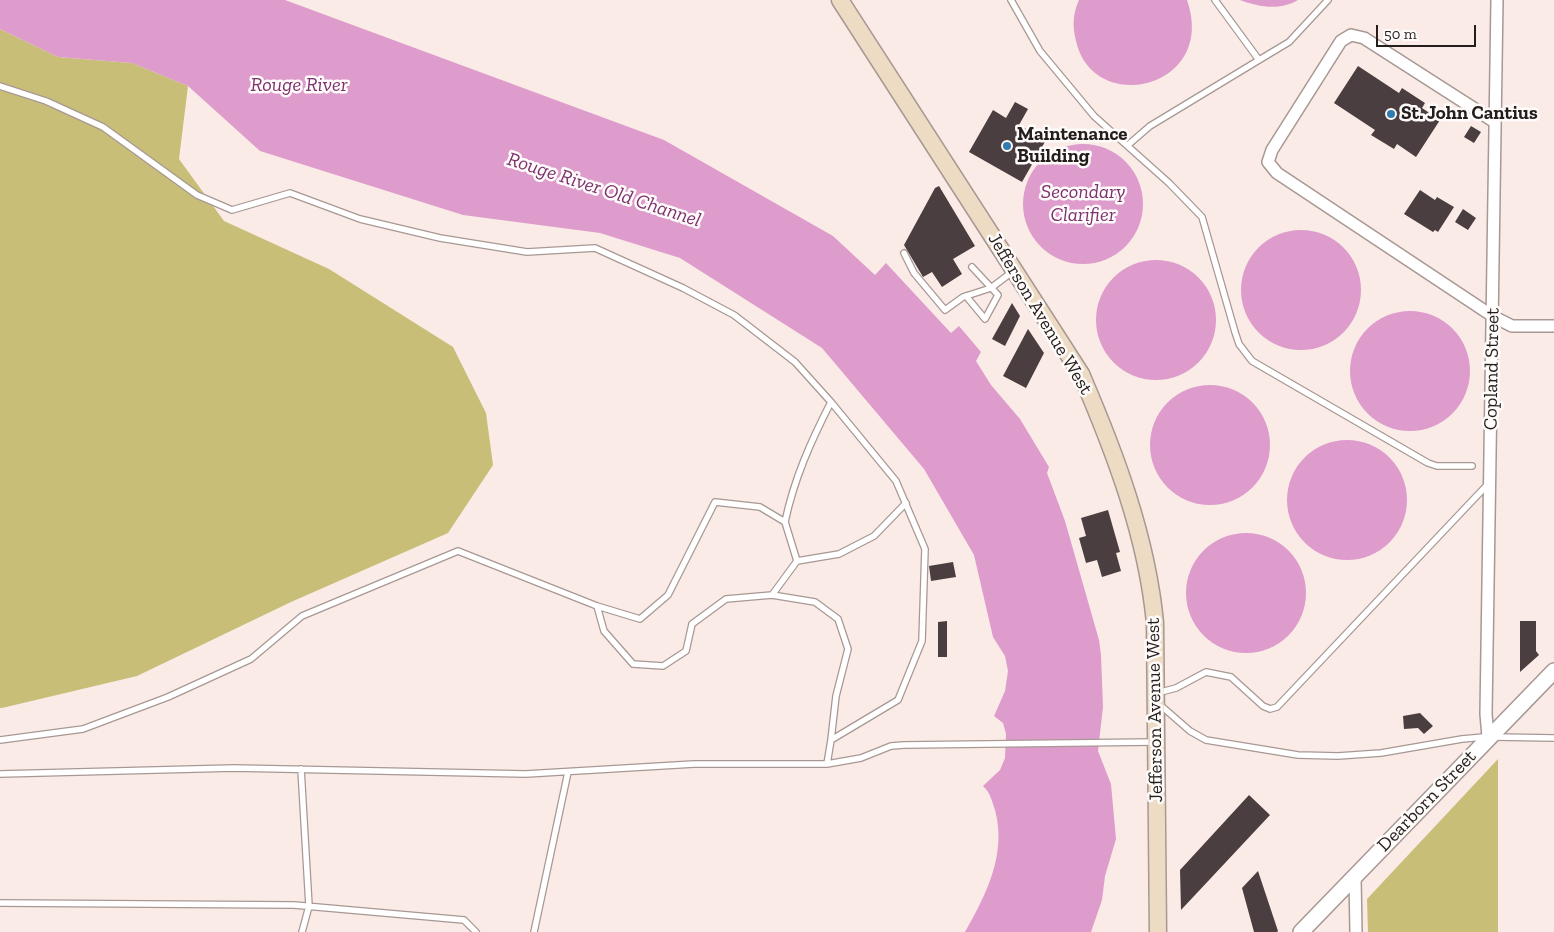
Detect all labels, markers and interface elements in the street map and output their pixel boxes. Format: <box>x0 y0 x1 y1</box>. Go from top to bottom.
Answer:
scale bar <box>1379 15 1479 47</box>
text: 50 m <box>1384 25 1417 43</box>
water label: Rouge River <box>250 73 348 97</box>
place label: St. John Cantius <box>1401 103 1538 125</box>
marker: St. John Cantius <box>1385 108 1397 120</box>
place label: Maintenance Building <box>1017 124 1128 168</box>
marker: Maintenance Building <box>1001 140 1013 152</box>
water label: Rouge River Old Channel <box>504 147 704 233</box>
water label: Secondary Clarifier <box>1041 180 1125 227</box>
street label: Jefferson Avenue West <box>983 229 1097 399</box>
street label: Copland Street <box>1480 308 1504 430</box>
street label: Jefferson Avenue West <box>1142 618 1168 802</box>
street label: Dearborn Street <box>1373 745 1481 857</box>

